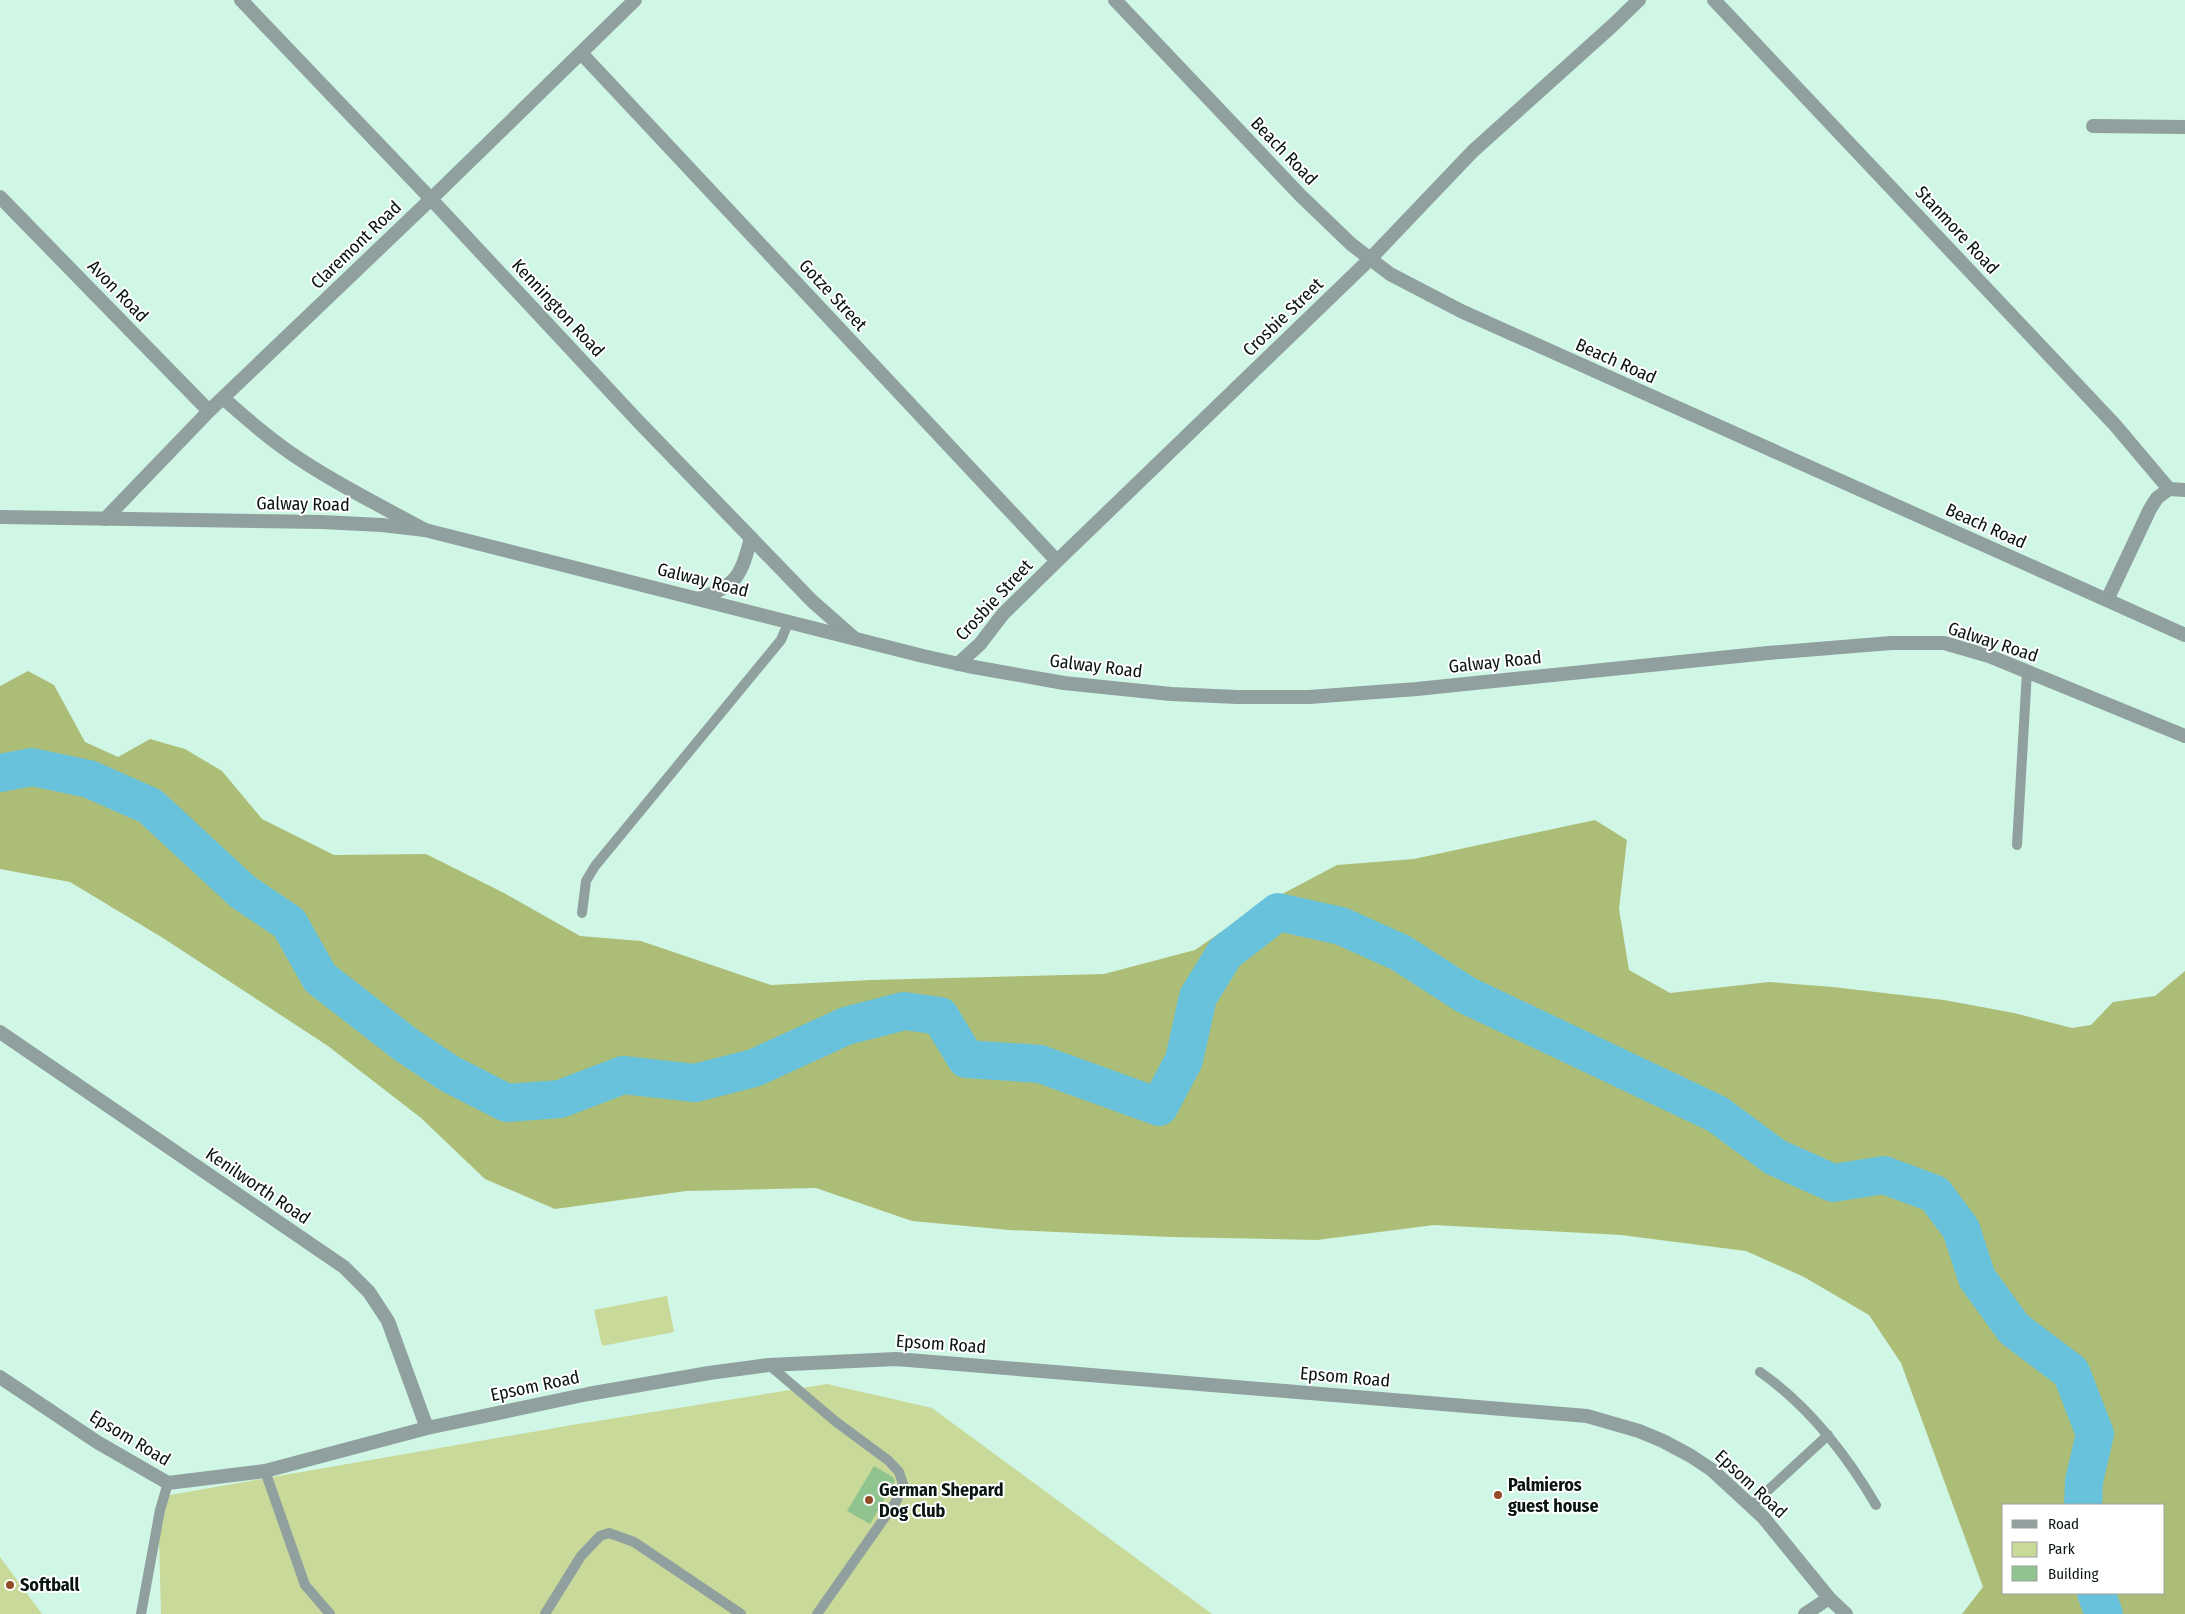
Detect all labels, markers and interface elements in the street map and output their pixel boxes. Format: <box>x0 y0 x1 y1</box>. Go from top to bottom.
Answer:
street label: Beach Road <box>1246 112 1322 190</box>
street label: Stanmore Road <box>1911 181 2003 279</box>
street label: Claremont Road <box>306 196 406 294</box>
street label: Avon Road <box>83 255 153 327</box>
street label: Kennington Road <box>507 255 609 361</box>
street label: Gotze Street <box>794 255 872 336</box>
street label: Crosbie Street <box>1238 273 1328 361</box>
street label: Beach Road <box>1572 333 1660 389</box>
street label: Galway Road <box>256 492 350 516</box>
street label: Beach Road <box>1942 498 2030 554</box>
street label: Crosbie Street <box>951 555 1037 645</box>
street label: Galway Road <box>655 558 751 602</box>
street label: Galway Road <box>1945 617 2041 667</box>
street label: Galway Road <box>1447 646 1543 678</box>
street label: Galway Road <box>1048 649 1144 683</box>
street label: Kenilworth Road <box>202 1143 314 1229</box>
street label: Epsom Road <box>895 1330 987 1358</box>
street label: Epsom Road <box>1299 1362 1391 1392</box>
street label: Epsom Road <box>489 1366 581 1406</box>
street label: Epsom Road <box>86 1405 174 1471</box>
street label: Epsom Road <box>1710 1445 1792 1523</box>
place label: Palmieros guest house <box>1508 1474 1599 1517</box>
place label: German Shepard Dog Club <box>879 1479 1004 1522</box>
marker: Palmieros guest house <box>1492 1489 1504 1501</box>
marker: German Shepard Dog Club <box>863 1494 875 1506</box>
legend <box>2002 1504 2165 1594</box>
text: Road <box>2048 1515 2079 1533</box>
text: Park <box>2048 1540 2075 1558</box>
text: Building <box>2048 1565 2099 1583</box>
place label: Softball <box>20 1574 80 1596</box>
marker: Softball <box>4 1579 16 1591</box>

